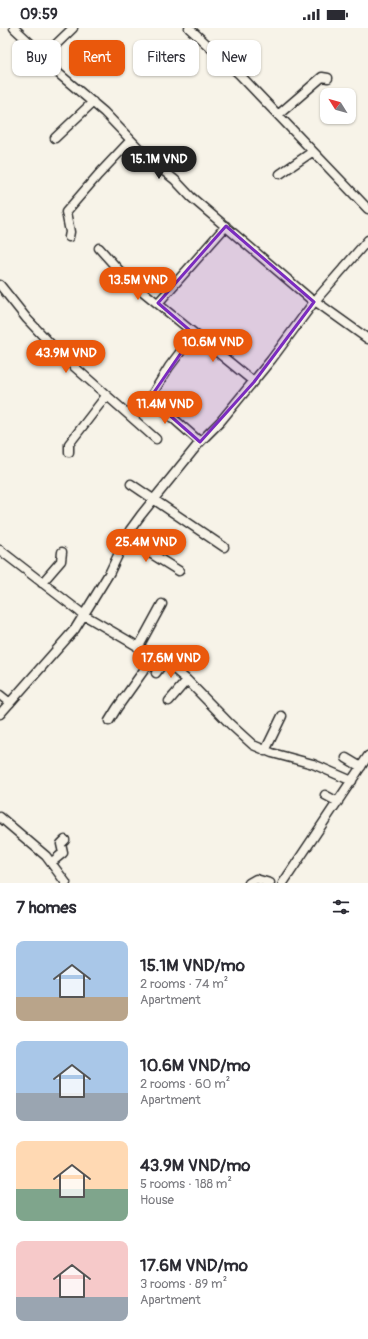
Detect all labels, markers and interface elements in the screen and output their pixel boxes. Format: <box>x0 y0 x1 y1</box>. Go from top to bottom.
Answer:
text: 09:59 <box>20 5 58 24</box>
chip: Buy <box>12 40 61 76</box>
chip: Rent <box>69 40 125 76</box>
chip: Filters <box>133 40 199 76</box>
chip: New <box>207 40 261 76</box>
north arrow <box>320 88 356 124</box>
map controls <box>320 88 356 124</box>
pin: 15.1M VND <box>113 146 205 180</box>
text: 15.1M VND <box>131 151 187 167</box>
pin: 13.5M VND <box>92 267 184 301</box>
text: 13.5M VND <box>108 272 168 288</box>
pin: 10.6M VND <box>167 329 259 363</box>
text: 10.6M VND <box>182 334 244 350</box>
pin: 43.9M VND <box>20 340 112 374</box>
text: 43.9M VND <box>35 345 97 361</box>
pin: 11.4M VND <box>119 391 211 425</box>
text: 11.4M VND <box>136 396 194 412</box>
pin: 25.4M VND <box>100 529 192 563</box>
text: 25.4M VND <box>115 534 177 550</box>
pin: 17.6M VND <box>125 645 217 679</box>
text: 17.6M VND <box>141 650 201 666</box>
icon: filters <box>330 896 352 918</box>
text: 7 homes <box>16 897 76 918</box>
text: 15.1M VND/mo <box>140 955 245 976</box>
icon: home <box>48 957 96 1005</box>
text: 2 rooms · 74 m² <box>140 976 228 992</box>
text: Apartment <box>140 992 201 1008</box>
text: 10.6M VND/mo <box>140 1055 250 1076</box>
icon: home <box>48 1057 96 1105</box>
text: 2 rooms · 60 m² <box>140 1076 230 1092</box>
text: Apartment <box>140 1092 201 1108</box>
text: 43.9M VND/mo <box>140 1155 250 1176</box>
icon: home <box>48 1157 96 1205</box>
text: 5 rooms · 188 m² <box>140 1176 232 1192</box>
text: House <box>140 1192 174 1208</box>
text: 17.6M VND/mo <box>140 1255 248 1276</box>
icon: home <box>48 1257 96 1305</box>
text: 3 rooms · 89 m² <box>140 1276 227 1292</box>
text: Apartment <box>140 1292 201 1308</box>

